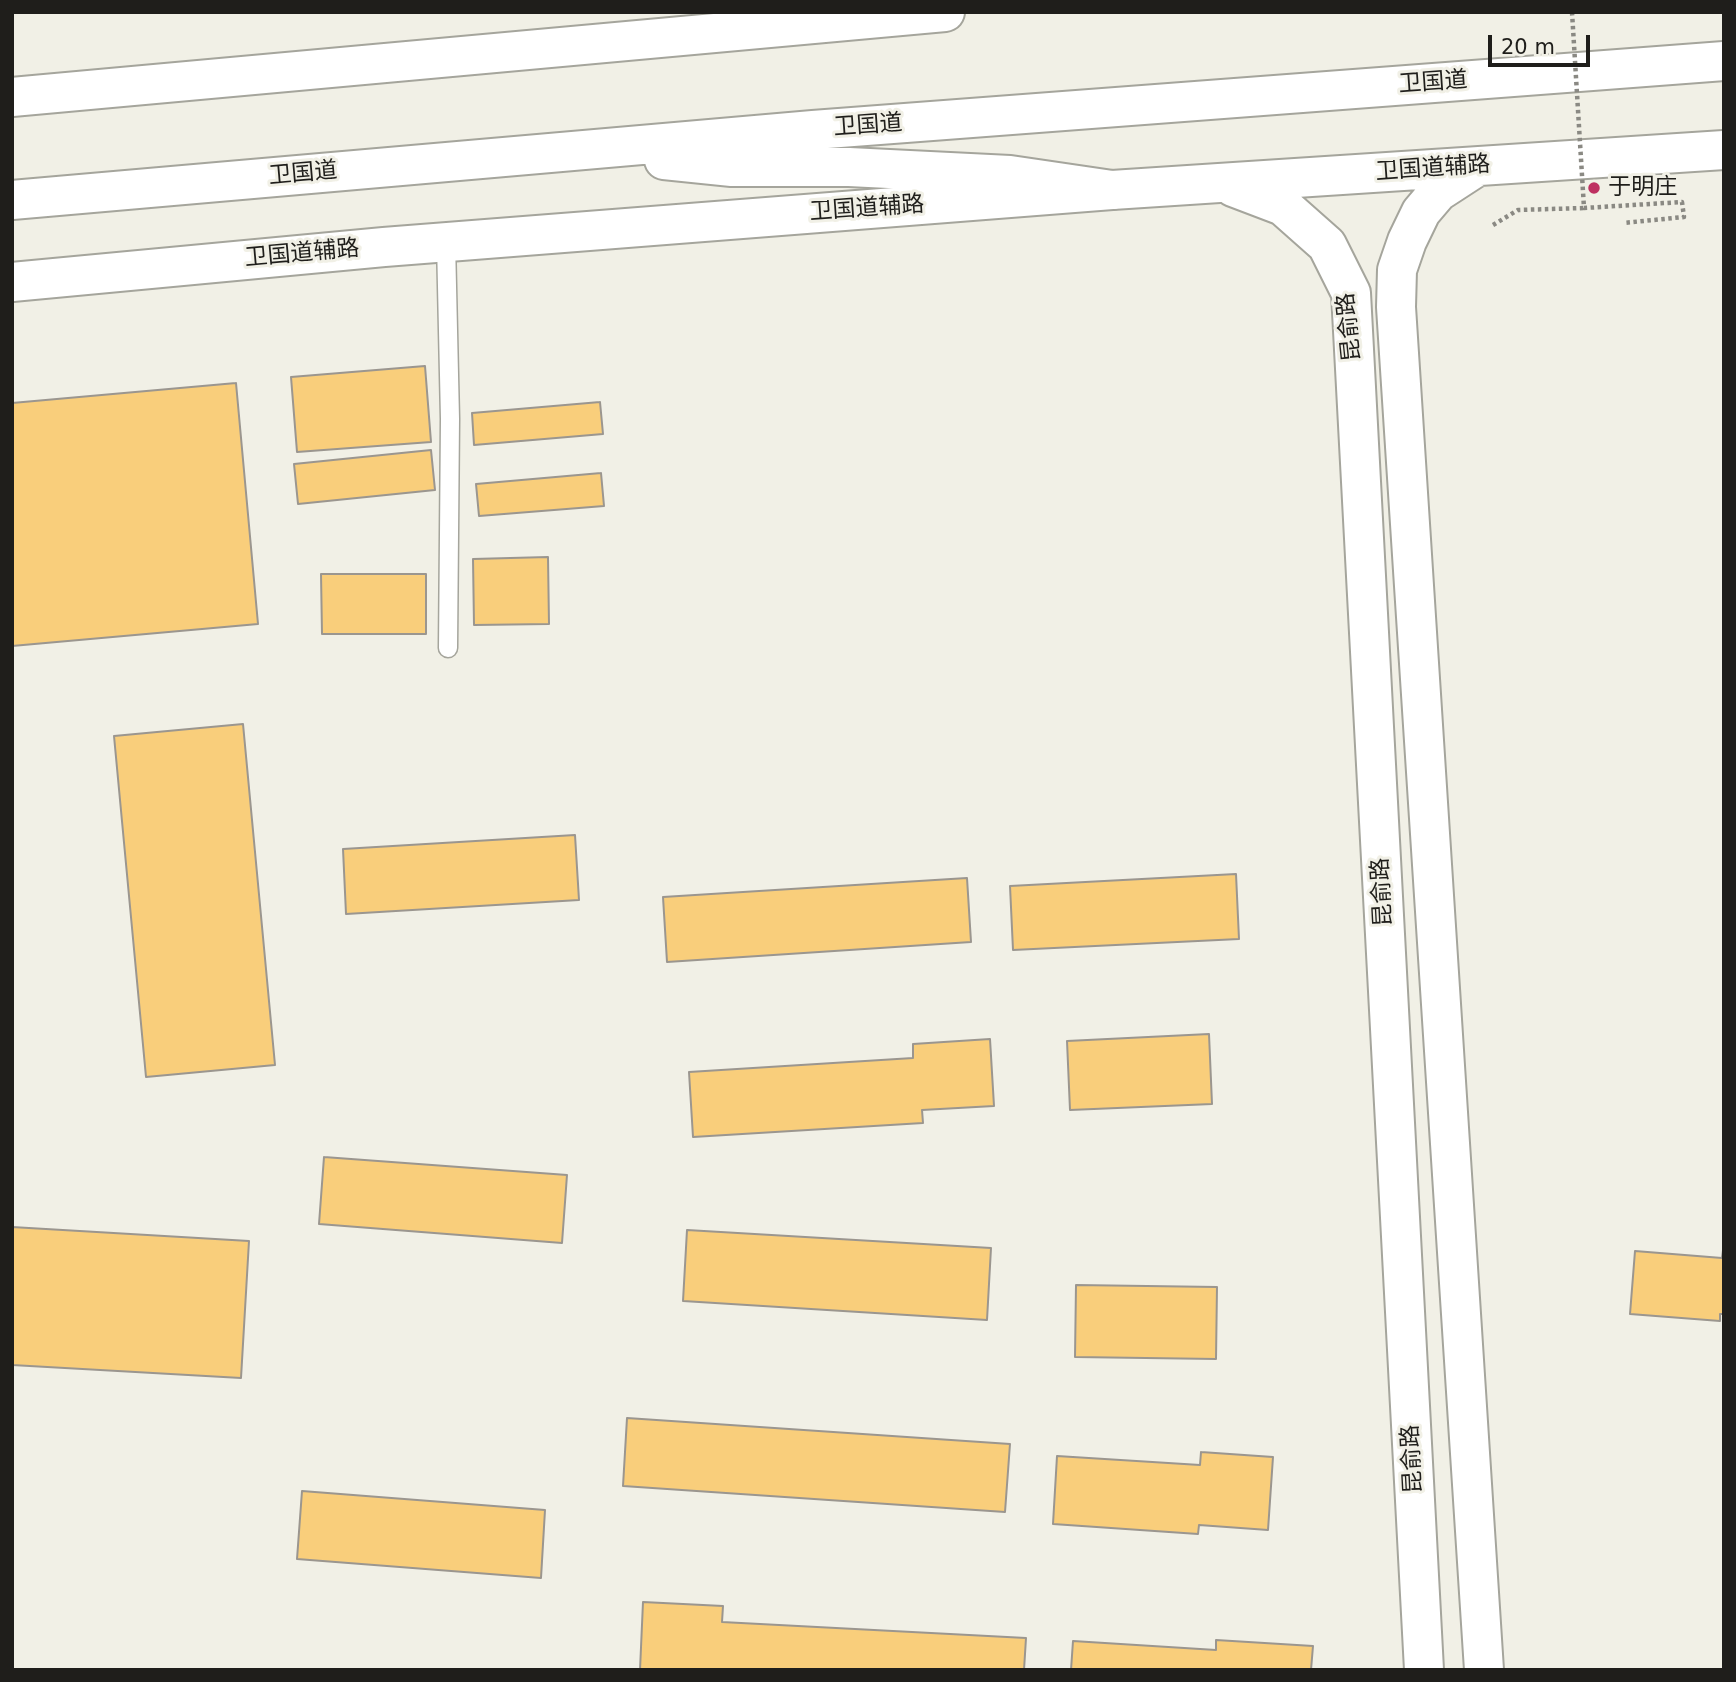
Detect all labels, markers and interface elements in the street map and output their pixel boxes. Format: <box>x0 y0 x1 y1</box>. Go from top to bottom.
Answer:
scale bar <box>1491 21 1592 65</box>
text: 20 m <box>1501 35 1555 59</box>
street label: 卫国道 <box>1398 67 1468 99</box>
street label: 卫国道 <box>833 110 903 142</box>
street label: 卫国道辅路 <box>1375 151 1491 187</box>
street label: 卫国道 <box>267 157 339 191</box>
place label: 于明庄 <box>1608 174 1677 202</box>
marker: 于明庄 <box>1586 180 1602 196</box>
street label: 卫国道辅路 <box>809 191 925 227</box>
street label: 卫国道辅路 <box>244 235 360 273</box>
street label: 昆俞路 <box>1333 291 1367 363</box>
street label: 昆俞路 <box>1367 857 1399 927</box>
street label: 昆俞路 <box>1397 1424 1429 1494</box>

